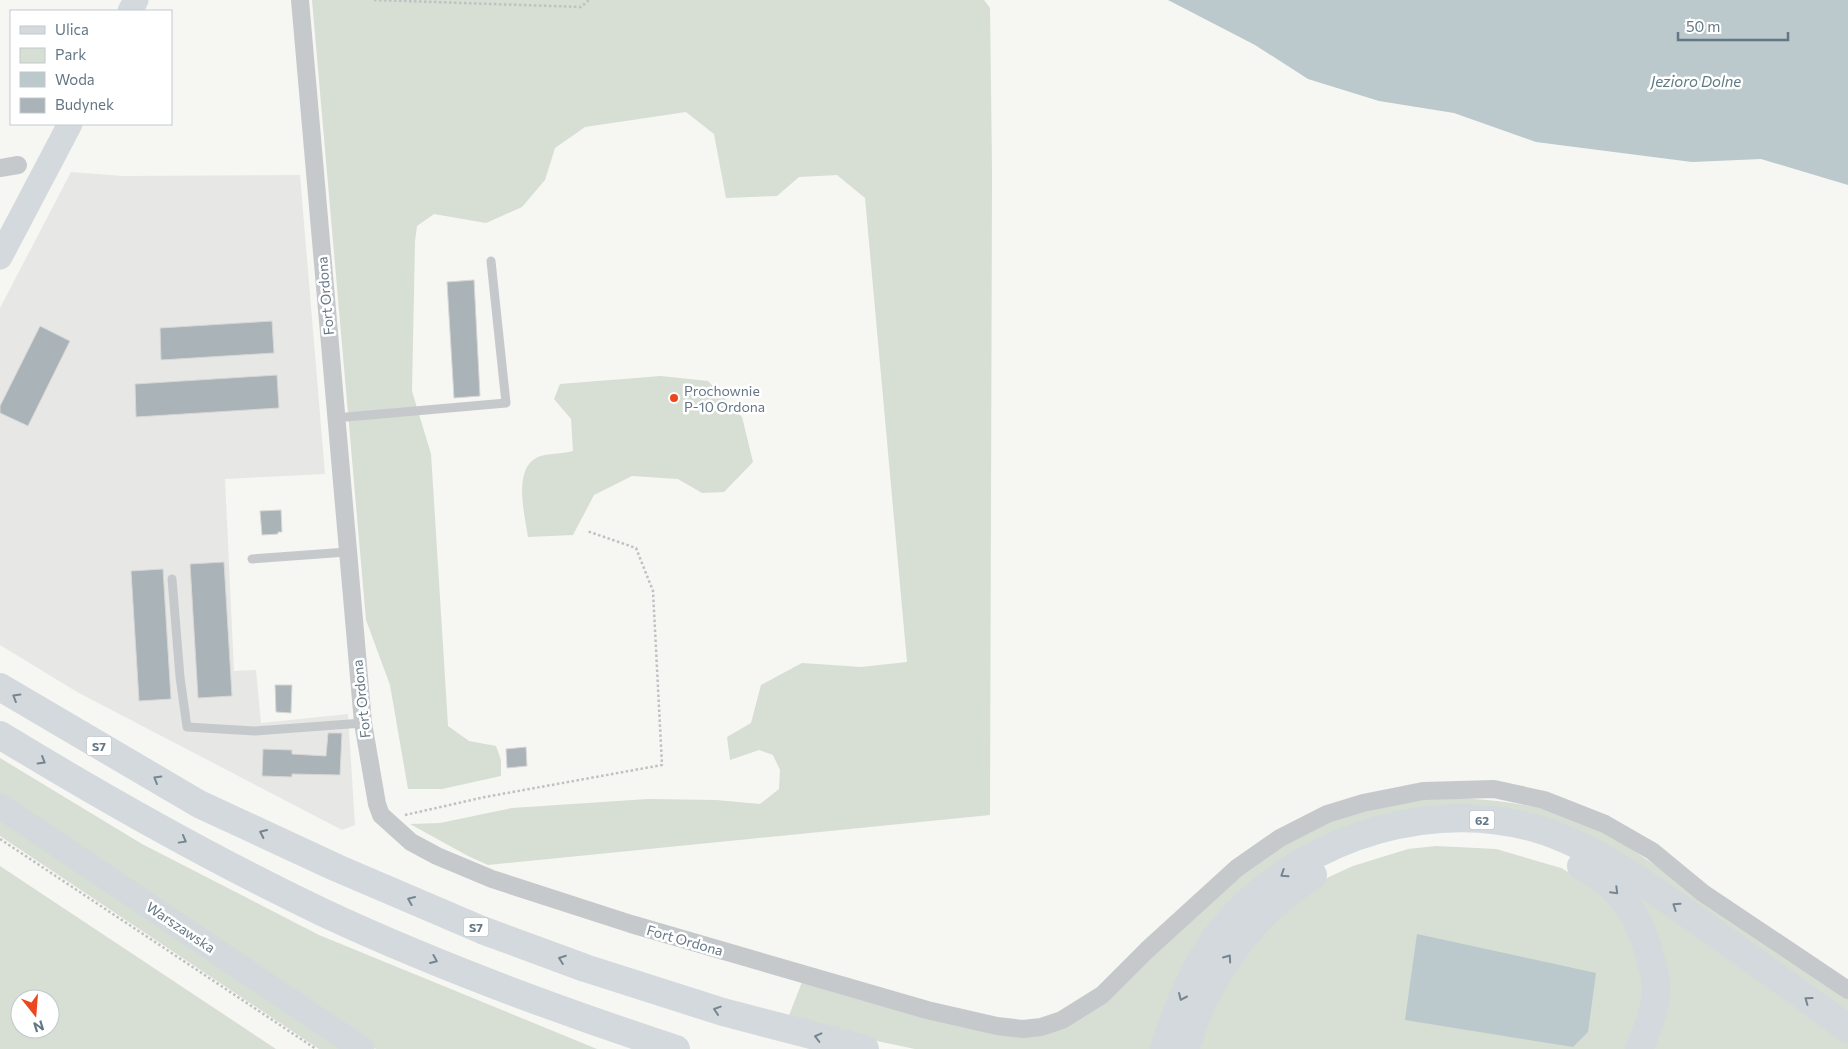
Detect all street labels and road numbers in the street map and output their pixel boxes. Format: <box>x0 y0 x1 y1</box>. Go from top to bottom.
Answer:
street label: Fort Ordona <box>313 256 337 336</box>
street label: Fort Ordona <box>348 659 374 739</box>
road number: S7 <box>86 736 112 756</box>
road number: 62 <box>1470 810 1494 830</box>
street label: Warszawska <box>143 898 219 956</box>
road number: S7 <box>464 918 488 936</box>
street label: Fort Ordona <box>645 921 725 959</box>

